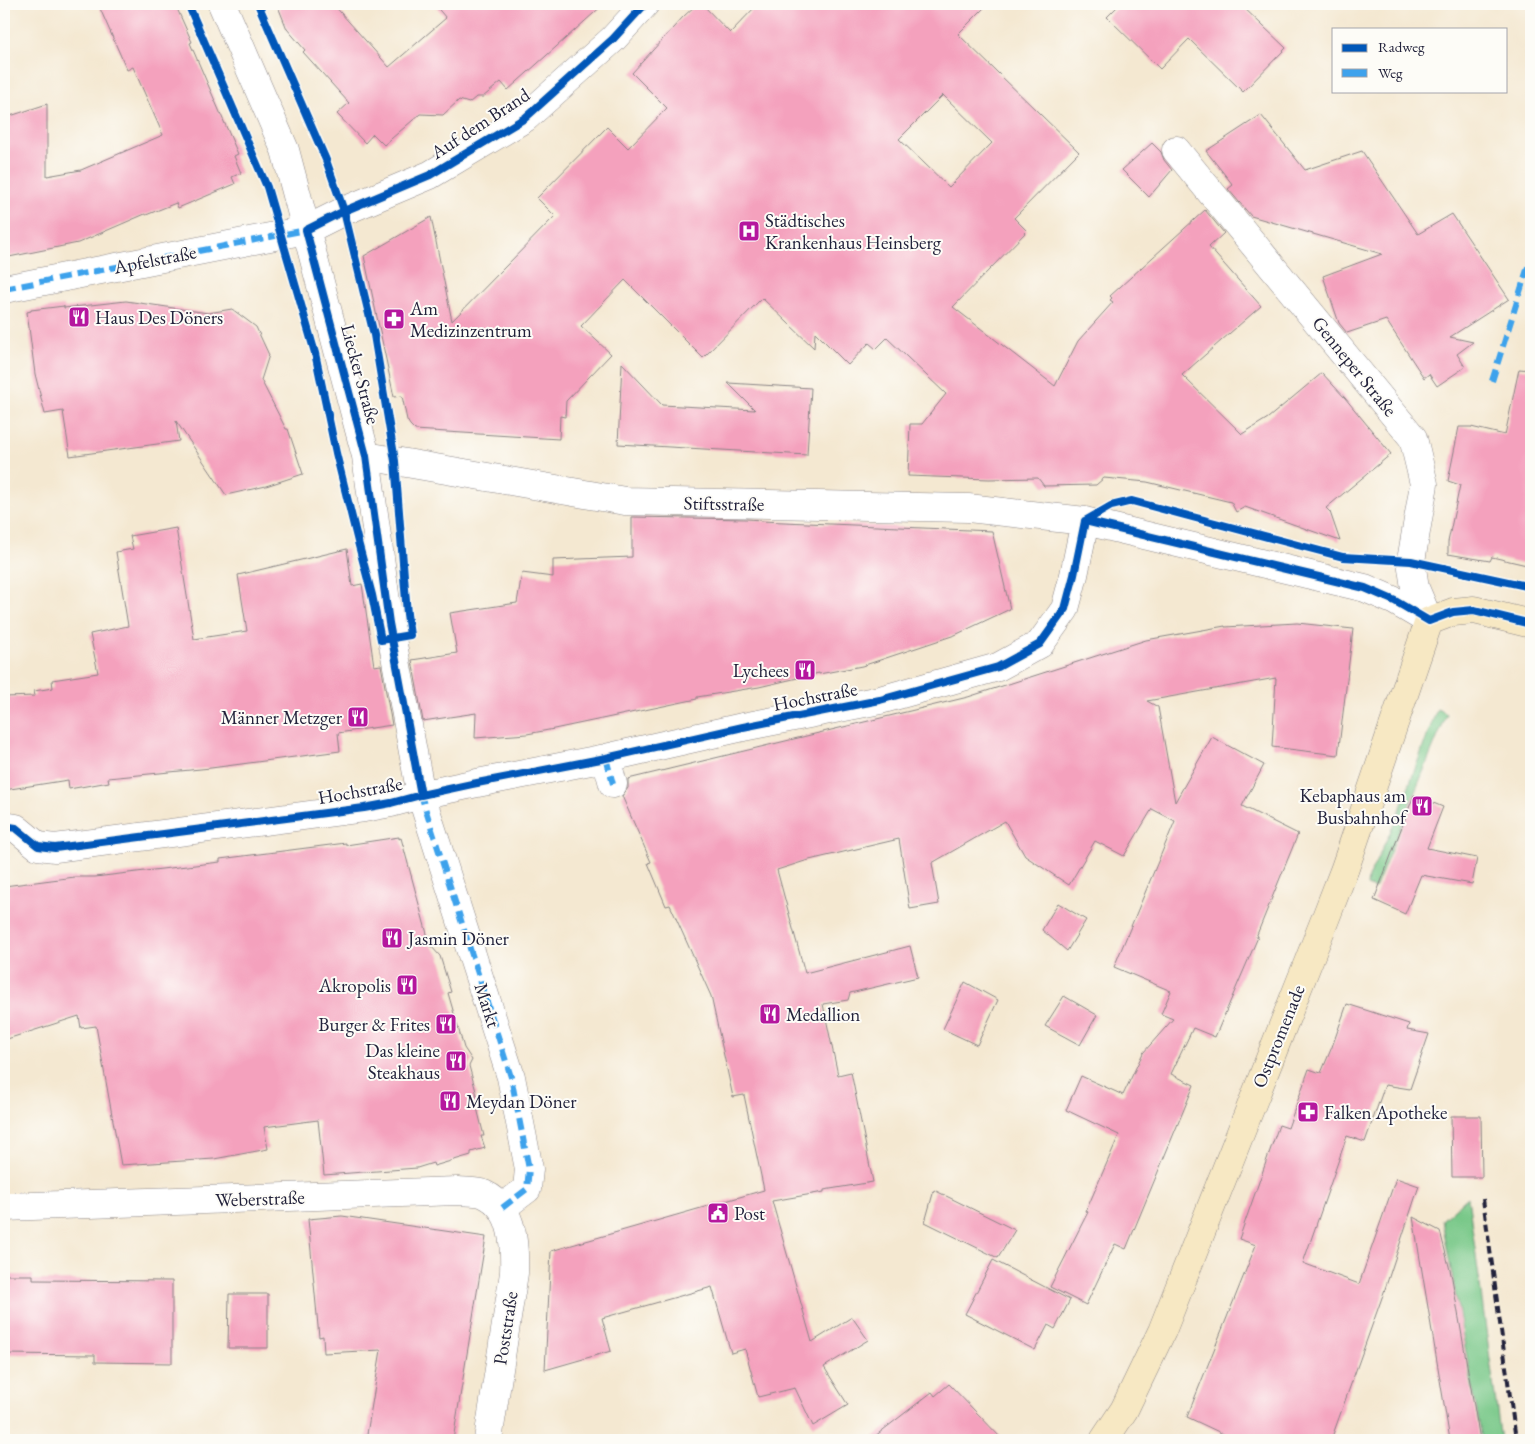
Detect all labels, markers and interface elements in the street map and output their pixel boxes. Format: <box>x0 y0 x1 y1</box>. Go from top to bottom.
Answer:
legend <box>1332 28 1508 92</box>
text: Radweg <box>1378 37 1425 56</box>
text: Weg <box>1378 63 1403 82</box>
street label: Auf dem Brand <box>425 82 535 165</box>
place label: Städtisches Krankenhaus Heinsberg <box>765 208 942 255</box>
hospital icon: Städtisches Krankenhaus Heinsberg <box>737 219 761 243</box>
street label: Apfelstraße <box>111 239 198 280</box>
place label: Am Medizinzentrum <box>409 296 532 343</box>
restaurant icon: Haus Des Döners <box>67 305 91 329</box>
place label: Haus Des Döners <box>95 305 223 330</box>
pharmacy icon: Am Medizinzentrum <box>382 307 406 331</box>
street label: Genneper Straße <box>1307 311 1403 422</box>
street label: Liecker Straße <box>335 321 386 427</box>
street label: Stiftsstraße <box>683 490 765 517</box>
place label: Lychees <box>733 658 789 683</box>
restaurant icon: Lychees <box>793 658 817 682</box>
street label: Hochstraße <box>771 676 859 717</box>
place label: Männer Metzger <box>221 705 343 730</box>
restaurant icon: Männer Metzger <box>346 705 370 729</box>
street label: Hochstraße <box>316 771 404 810</box>
place label: Kebaphaus am Busbahnhof <box>1299 783 1408 830</box>
restaurant icon: Kebaphaus am Busbahnhof <box>1410 794 1434 818</box>
restaurant icon: Jasmin Döner <box>380 926 404 950</box>
place label: Jasmin Döner <box>406 926 510 951</box>
place label: Akropolis <box>318 973 391 998</box>
restaurant icon: Akropolis <box>395 973 419 997</box>
street label: Markt <box>469 980 506 1031</box>
street label: Ostpromenade <box>1246 981 1310 1091</box>
restaurant icon: Medallion <box>758 1002 782 1026</box>
place label: Medallion <box>786 1002 860 1027</box>
place label: Burger & Frites <box>318 1012 430 1037</box>
restaurant icon: Burger & Frites <box>434 1012 458 1036</box>
place label: Das kleine Steakhaus <box>365 1038 440 1085</box>
restaurant icon: Das kleine Steakhaus <box>444 1049 468 1073</box>
restaurant icon: Meydan Döner <box>438 1089 462 1113</box>
place label: Meydan Döner <box>466 1089 577 1114</box>
pharmacy icon: Falken Apotheke <box>1296 1100 1320 1124</box>
place label: Falken Apotheke <box>1324 1100 1447 1125</box>
street label: Weberstraße <box>215 1184 305 1213</box>
public building icon: Post <box>706 1201 730 1225</box>
place label: Post <box>734 1201 765 1226</box>
street label: Poststraße <box>487 1290 524 1367</box>

